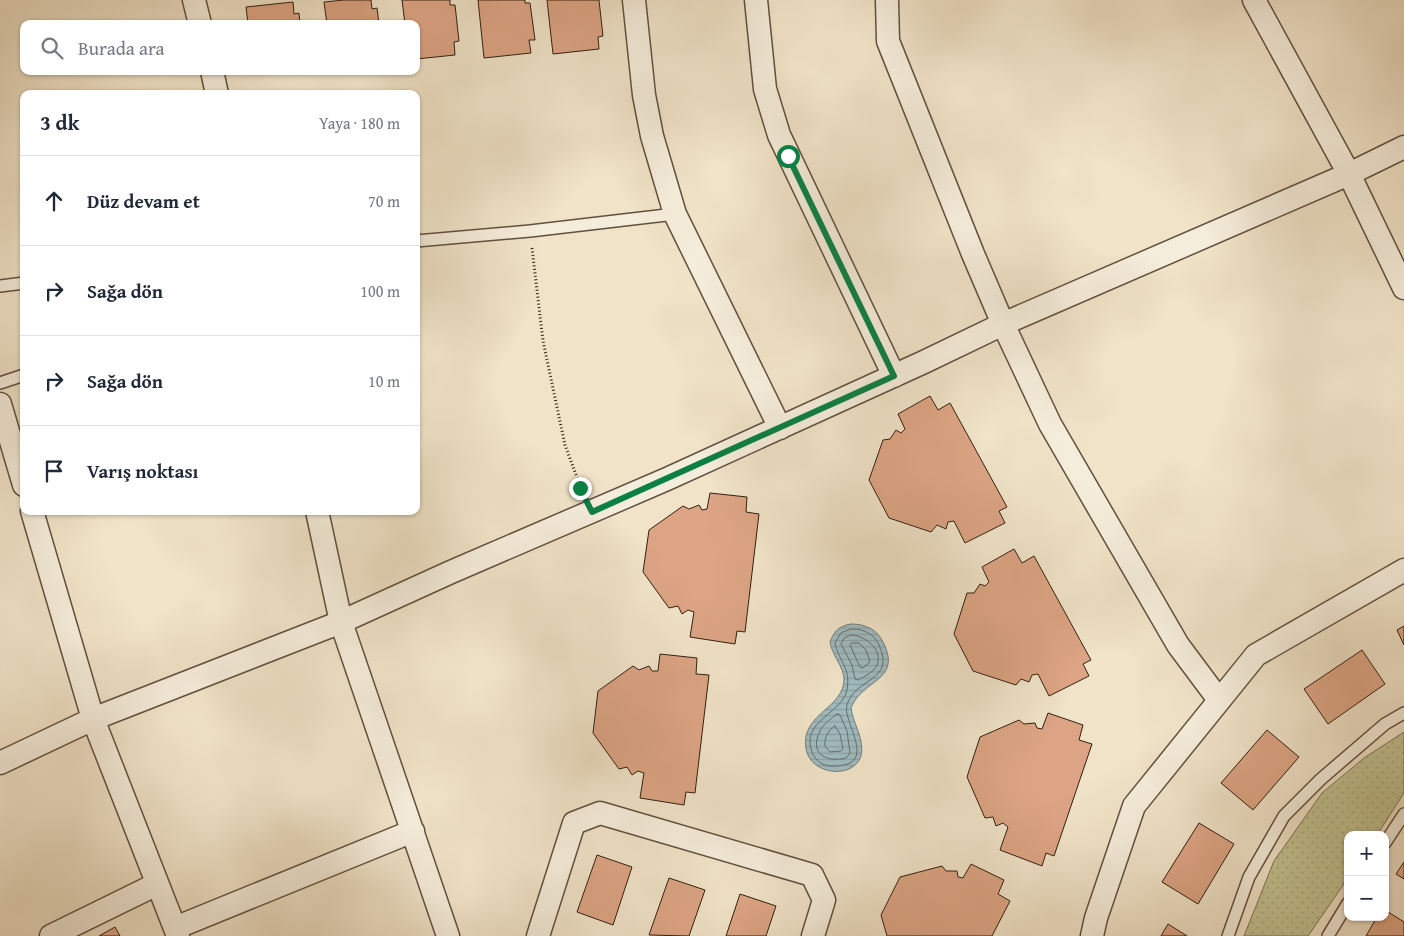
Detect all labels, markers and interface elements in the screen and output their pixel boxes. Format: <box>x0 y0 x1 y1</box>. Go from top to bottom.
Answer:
search box <box>20 20 420 75</box>
icon: search <box>38 34 66 62</box>
text: Burada ara <box>78 34 165 62</box>
text: 3 dk <box>40 107 80 138</box>
text: Yaya · 180 m <box>319 111 400 135</box>
route start <box>777 145 800 168</box>
icon: ahead <box>40 187 68 215</box>
text: Düz devam et <box>87 187 200 215</box>
text: 70 m <box>368 189 400 213</box>
icon: right <box>40 277 68 305</box>
text: Sağa dön <box>87 277 163 305</box>
text: 100 m <box>360 279 400 303</box>
icon: right <box>40 367 68 395</box>
text: Sağa dön <box>87 367 163 395</box>
text: 10 m <box>368 369 400 393</box>
icon: arrive <box>40 457 68 485</box>
text: Varış noktası <box>87 457 198 485</box>
route end <box>569 477 592 500</box>
map controls <box>1344 831 1389 921</box>
button: + <box>1344 831 1389 876</box>
button: − <box>1344 876 1389 921</box>

